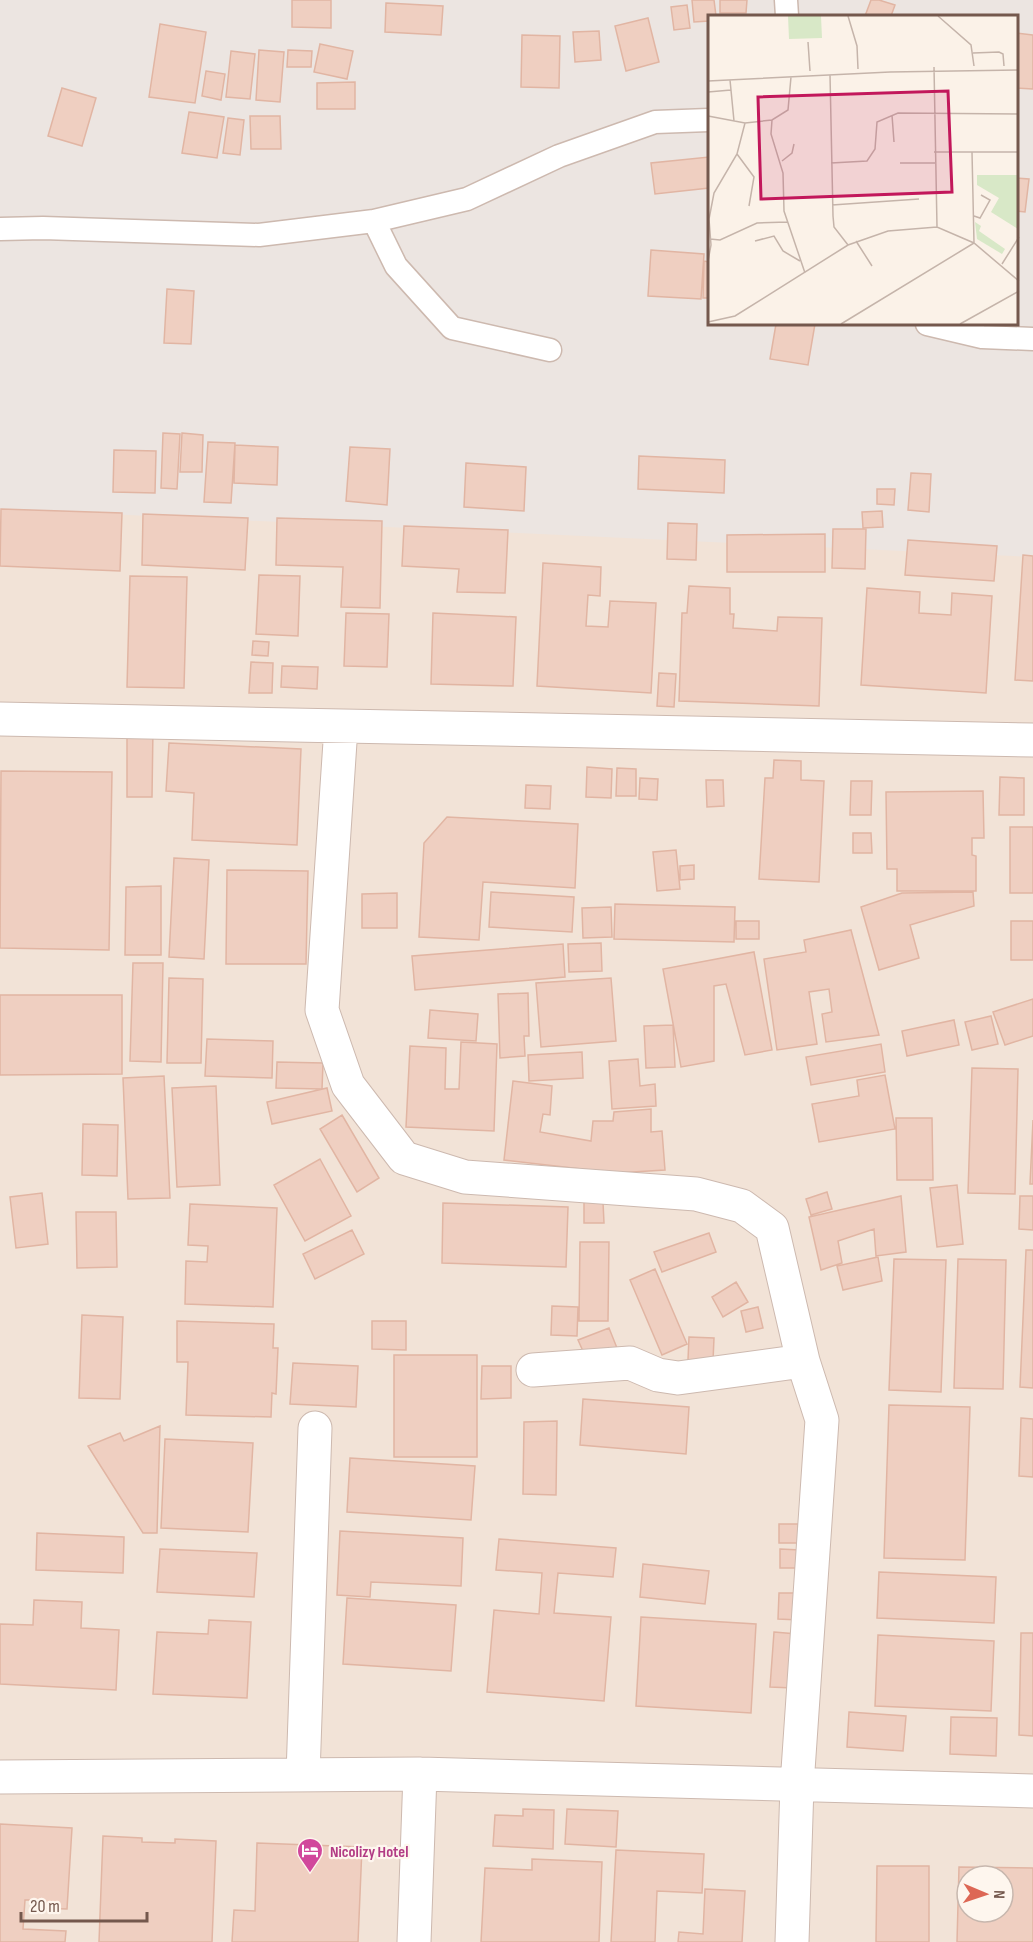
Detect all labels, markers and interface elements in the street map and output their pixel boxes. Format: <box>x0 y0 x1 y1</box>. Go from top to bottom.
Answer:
inset map <box>708 15 1018 326</box>
hotel icon: Nicolizy Hotel <box>295 1836 325 1874</box>
place label: Nicolizy Hotel <box>330 1843 408 1862</box>
north arrow <box>955 1864 1015 1924</box>
scale bar <box>21 1885 147 1923</box>
text: N <box>989 1890 1008 1899</box>
text: 20 m <box>30 1896 60 1917</box>

